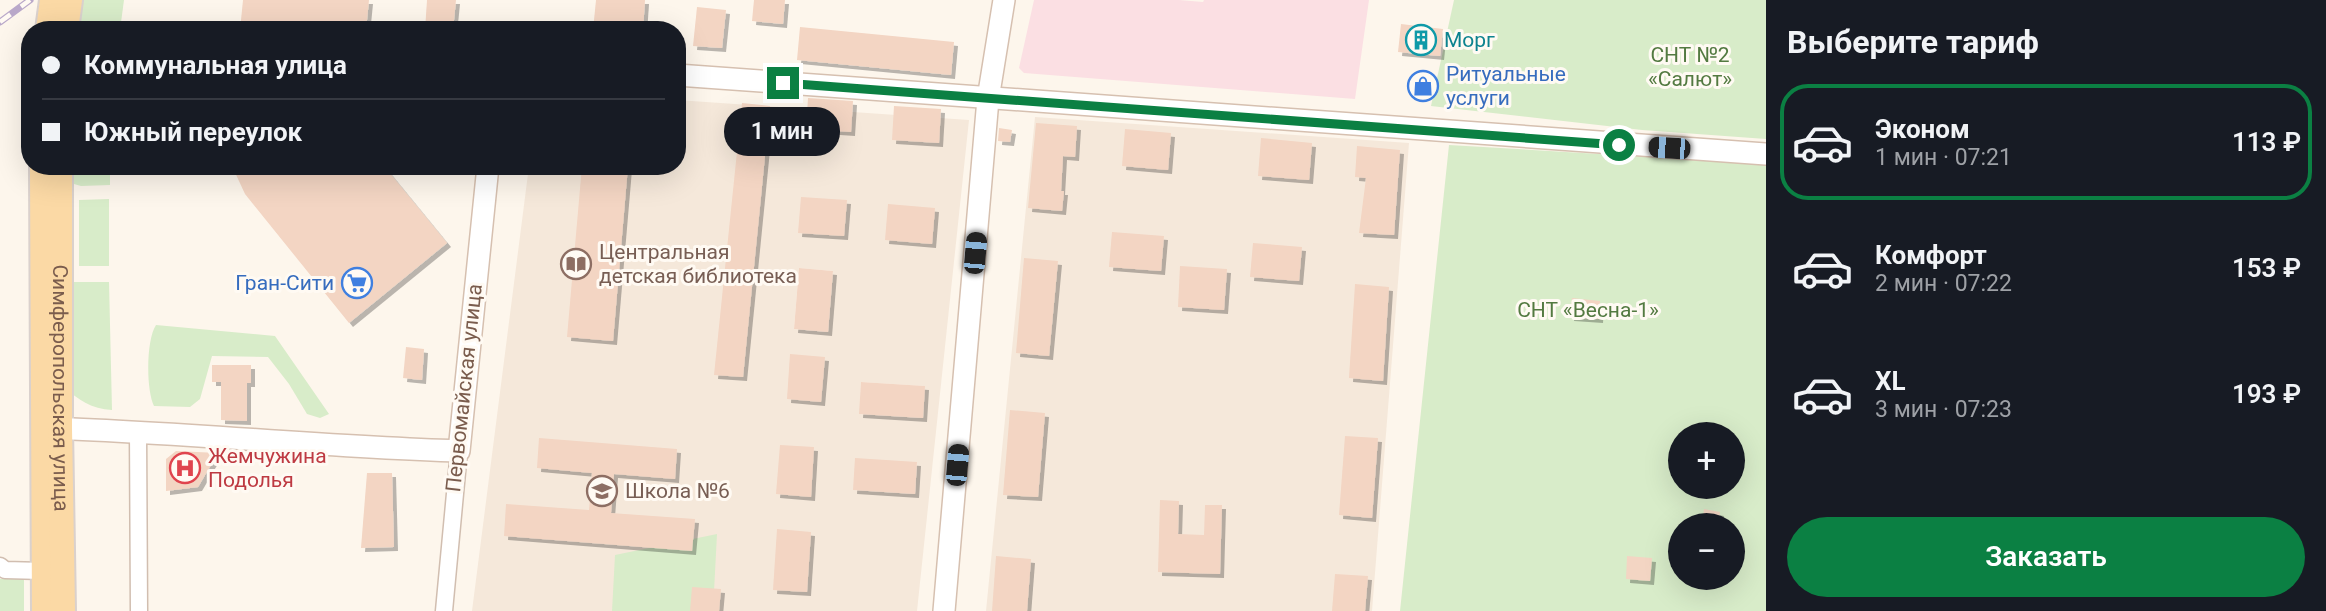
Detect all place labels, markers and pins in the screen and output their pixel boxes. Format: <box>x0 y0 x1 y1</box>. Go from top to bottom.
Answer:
building icon: Морг <box>1404 23 1438 57</box>
place label: Морг <box>1444 28 1495 52</box>
place label: Ритуальные услуги <box>1446 62 1566 110</box>
shop icon: Ритуальные услуги <box>1406 69 1440 103</box>
place label: Центральная детская библиотека <box>599 240 797 288</box>
library icon: Центральная детская библиотека <box>559 247 593 281</box>
supermarket icon: Гран-Сити <box>340 266 374 300</box>
place label: Гран-Сити <box>235 271 334 295</box>
place label: Жемчужина Подолья <box>208 444 327 492</box>
hospital icon: Жемчужина Подолья <box>168 451 202 485</box>
school or university icon: Школа №6 <box>585 474 619 508</box>
place label: Школа №6 <box>625 479 730 503</box>

